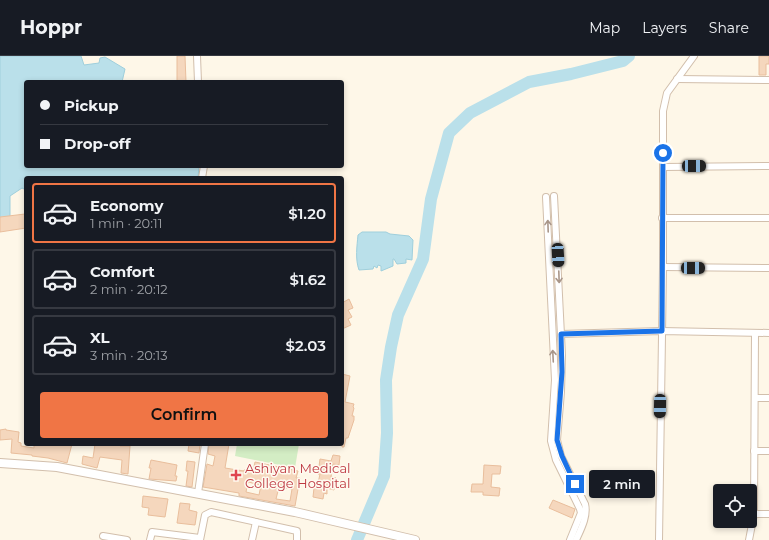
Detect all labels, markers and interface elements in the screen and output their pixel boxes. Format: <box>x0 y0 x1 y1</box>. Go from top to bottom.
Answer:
text: Hoppr <box>20 16 82 39</box>
text: Map <box>589 19 620 37</box>
text: Layers <box>642 19 687 37</box>
text: Share <box>709 19 749 37</box>
text: Pickup <box>64 96 119 115</box>
text: Drop-off <box>64 134 131 153</box>
route start <box>654 144 672 162</box>
car <box>682 160 706 172</box>
icon: car <box>42 195 78 231</box>
text: Economy <box>90 196 163 215</box>
text: $1.20 <box>288 204 326 223</box>
text: 1 min · 20:11 <box>90 215 162 231</box>
one-way arrow <box>544 220 551 233</box>
car <box>551 243 565 267</box>
icon: car <box>42 261 78 297</box>
text: Comfort <box>90 262 155 281</box>
car <box>681 262 705 274</box>
text: $1.62 <box>289 270 326 289</box>
one-way arrow <box>555 270 563 283</box>
text: 2 min · 20:12 <box>90 281 168 297</box>
icon: car <box>42 327 78 363</box>
text: XL <box>90 328 109 347</box>
text: $2.03 <box>286 336 326 355</box>
text: 3 min · 20:13 <box>90 347 168 363</box>
one-way arrow <box>550 350 557 363</box>
button: Confirm <box>40 392 328 438</box>
car <box>654 394 666 418</box>
place label: Ashiyan Medical College Hospital <box>245 460 351 491</box>
marker: Ashiyan Medical College Hospital <box>230 469 242 481</box>
callout: 2 min <box>589 470 655 498</box>
route end <box>566 475 584 493</box>
text: 2 min <box>603 476 641 492</box>
map controls <box>713 484 757 528</box>
button: locate <box>713 484 757 528</box>

